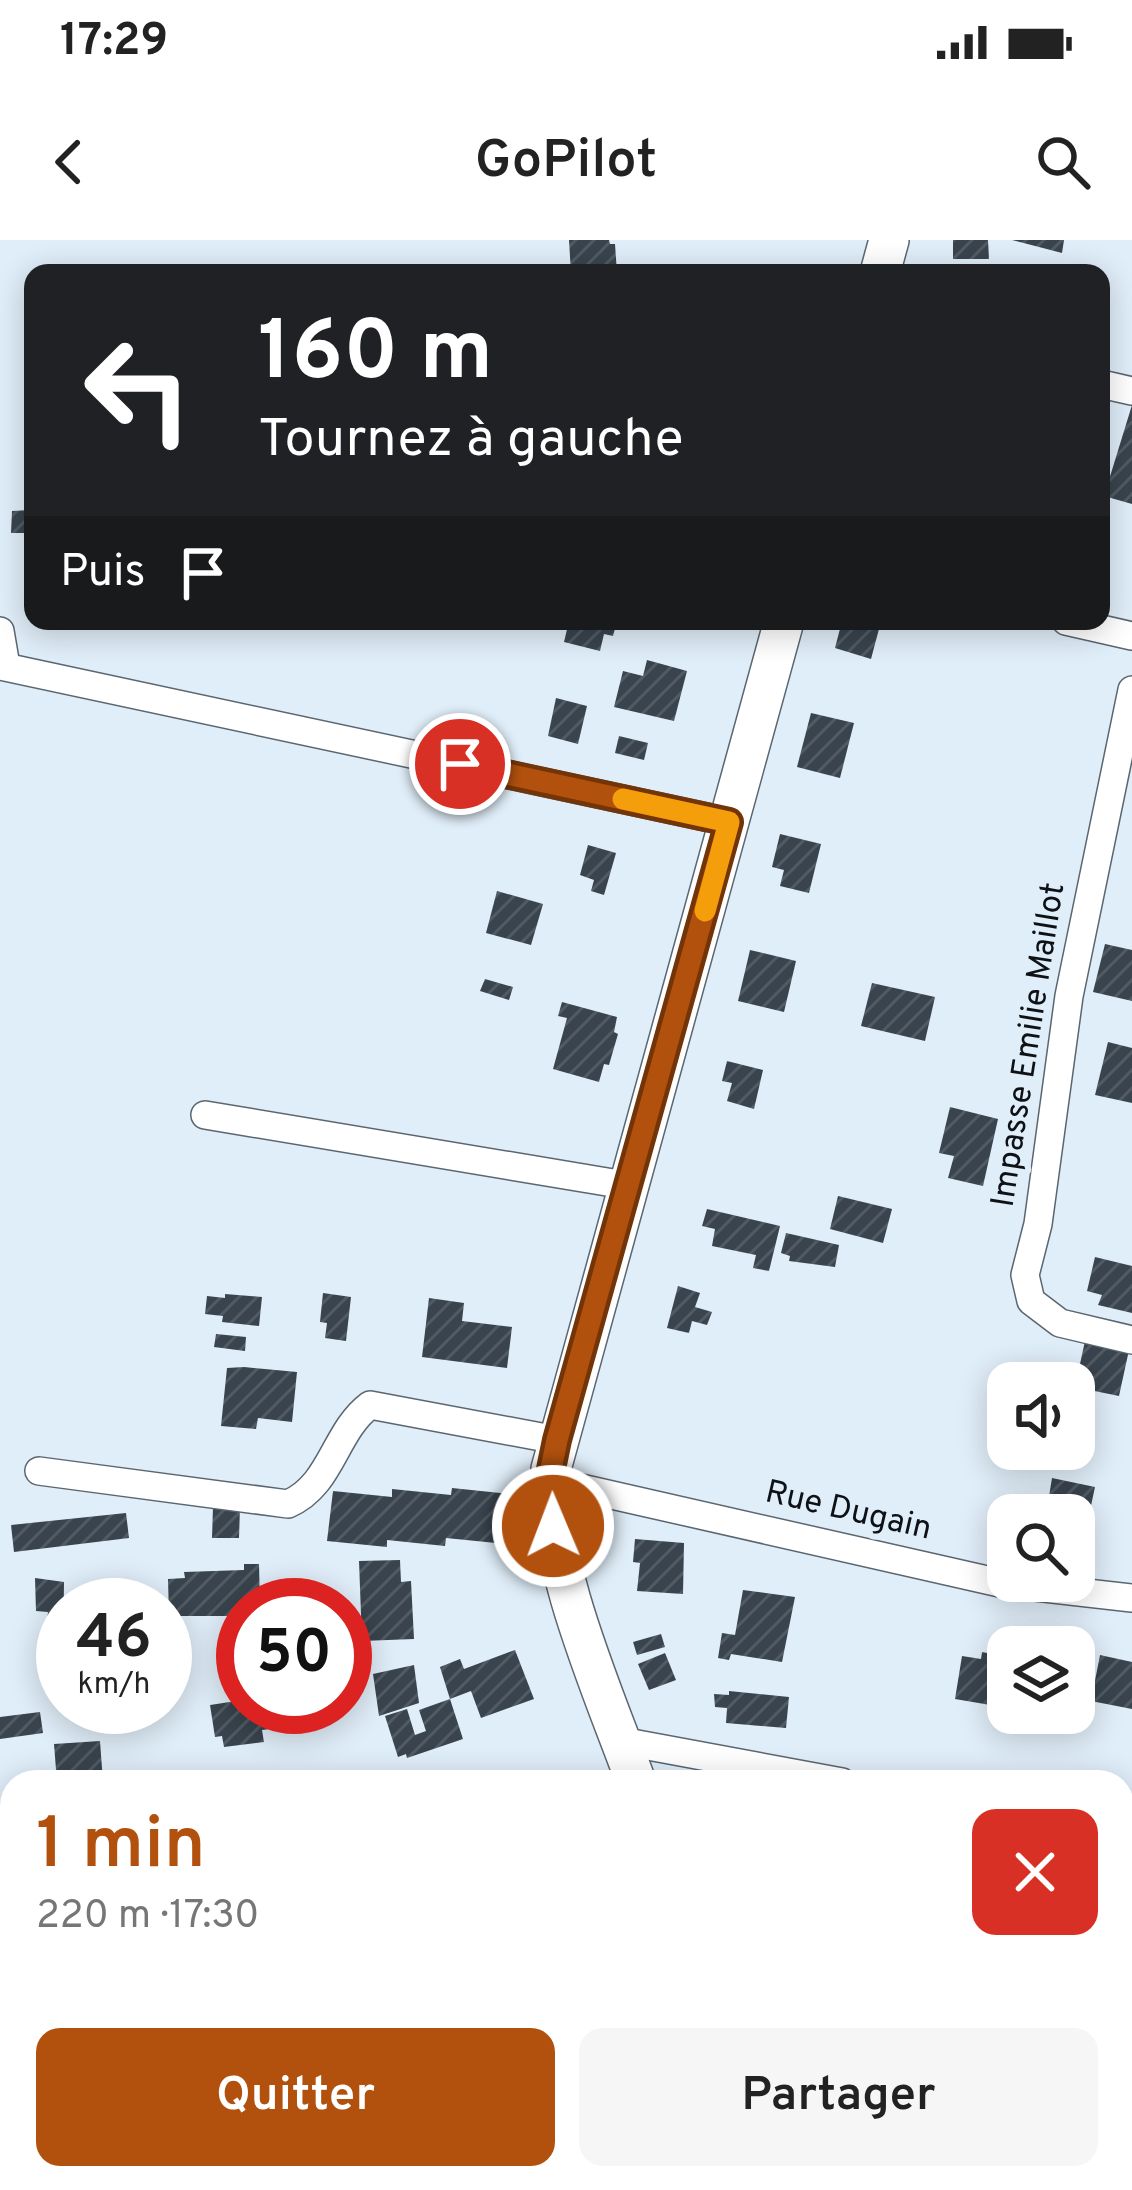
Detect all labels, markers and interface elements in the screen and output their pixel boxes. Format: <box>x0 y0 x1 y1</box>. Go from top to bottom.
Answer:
text: 17:29 <box>60 14 168 71</box>
text: GoPilot <box>475 128 657 197</box>
icon: back <box>36 129 102 195</box>
icon: search <box>1030 129 1096 195</box>
text: 160 m <box>258 303 493 409</box>
icon: left <box>60 312 216 468</box>
text: Tournez à gauche <box>258 407 684 476</box>
icon: arrive <box>170 540 236 606</box>
text: Puis <box>60 545 146 602</box>
pin <box>409 713 511 815</box>
icon: arrive <box>427 731 493 797</box>
street label: Impasse Emilie Maillot <box>984 880 1076 1210</box>
map controls <box>987 1362 1095 1734</box>
button: sound <box>987 1362 1095 1470</box>
position arrow <box>490 1463 616 1589</box>
street label: Rue Dugain <box>761 1472 935 1552</box>
button: search <box>987 1494 1095 1602</box>
speed limit sign: 50 <box>216 1578 372 1734</box>
text: 46 <box>76 1603 152 1679</box>
button: layers <box>987 1626 1095 1734</box>
text: km/h <box>78 1667 150 1704</box>
text: 1 min <box>36 1802 206 1894</box>
button: close <box>972 1809 1098 1935</box>
text: 220 m · 17:30 <box>36 1893 259 1942</box>
button: Quitter <box>36 2028 555 2166</box>
button: Partager <box>579 2028 1098 2166</box>

